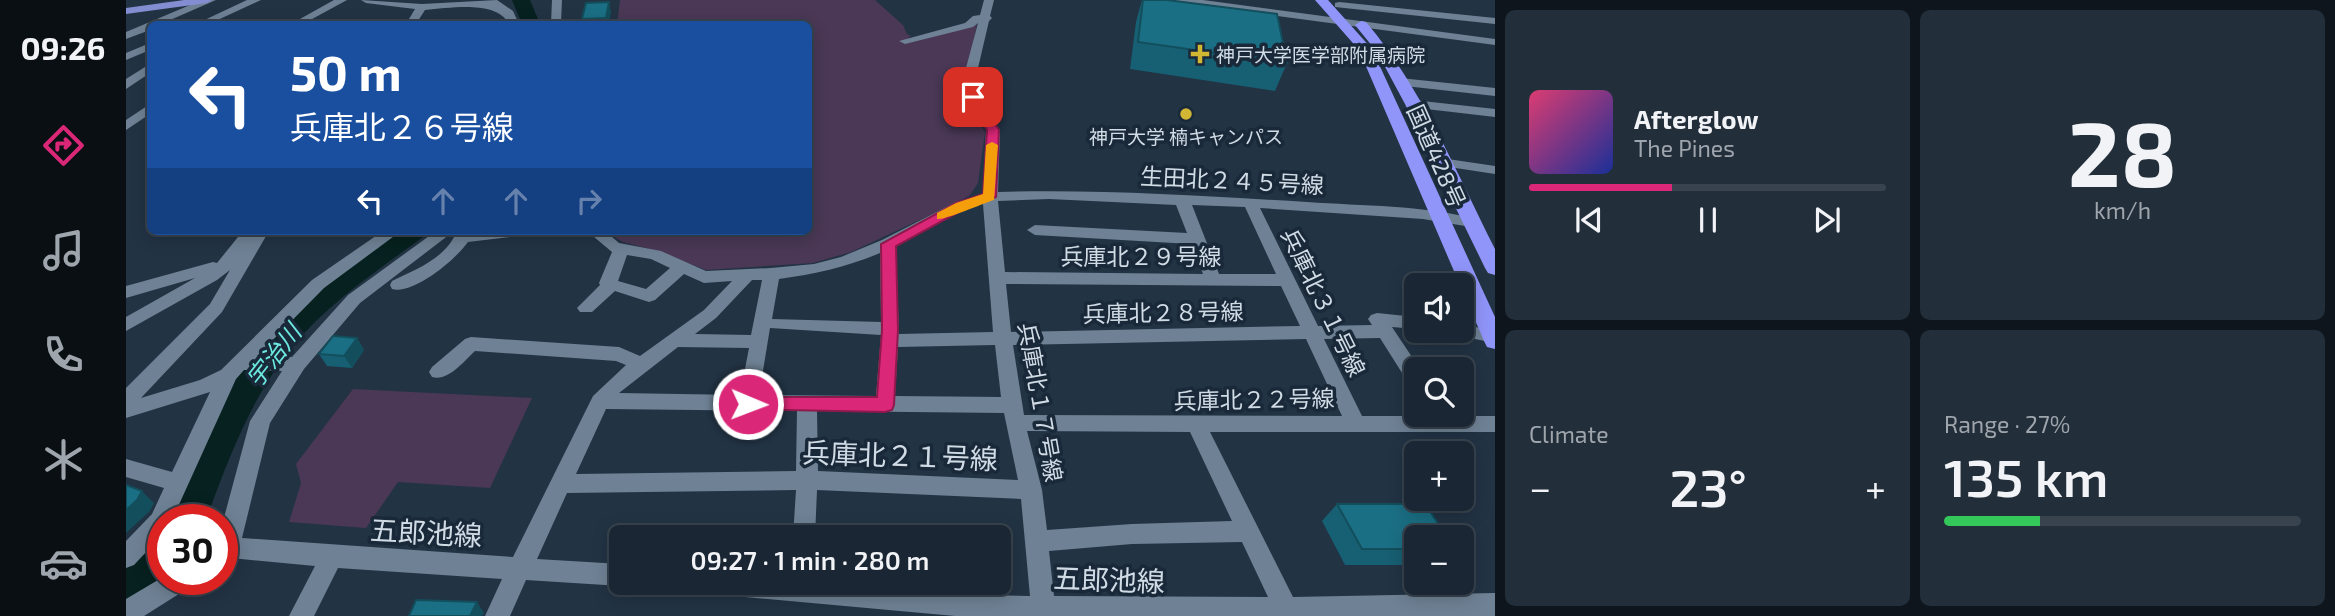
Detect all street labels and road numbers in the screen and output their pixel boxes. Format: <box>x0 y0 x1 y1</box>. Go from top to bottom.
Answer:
street label: 国道428号 <box>1402 100 1472 212</box>
street label: 生田北２４５号線 <box>1139 161 1325 199</box>
street label: 兵庫北３１号線 <box>1276 224 1372 380</box>
street label: 兵庫北２９号線 <box>1061 242 1222 270</box>
street label: 兵庫北２８号線 <box>1082 297 1244 327</box>
street label: 兵庫北１７号線 <box>1013 320 1069 484</box>
street label: 兵庫北２２号線 <box>1173 384 1335 414</box>
street label: 兵庫北２１号線 <box>801 435 999 475</box>
street label: 五郎池線 <box>369 512 483 552</box>
street label: 五郎池線 <box>1052 560 1166 598</box>

